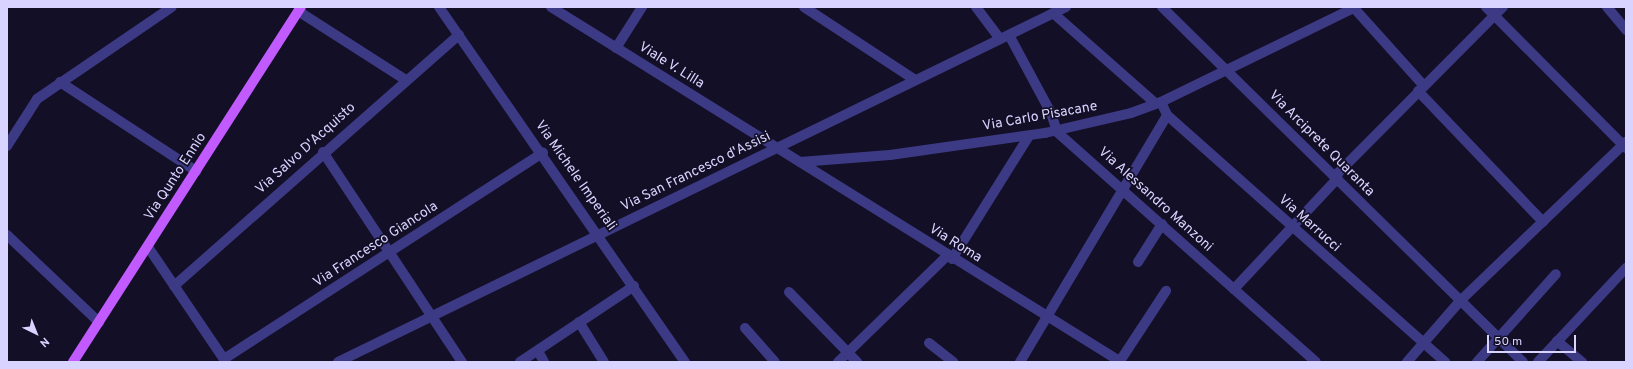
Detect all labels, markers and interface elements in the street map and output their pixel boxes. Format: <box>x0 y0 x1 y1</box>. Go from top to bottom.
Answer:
street label: Viale V. Lilla <box>635 39 707 93</box>
street label: Via Arciprete Quaranta <box>1264 87 1378 201</box>
street label: Via Carlo Pisacane <box>981 99 1099 135</box>
street label: Via Salvo D'Acquisto <box>253 100 359 198</box>
street label: Via Michele Imperiali <box>531 118 619 234</box>
street label: Via San Francesco d'Assisi <box>618 128 774 216</box>
street label: Via Qunto Ennio <box>141 130 211 224</box>
street label: Via Alessandro Manzoni <box>1094 144 1216 256</box>
street label: Via Marrucci <box>1274 192 1344 256</box>
street label: Via Francesco Giancola <box>311 198 441 292</box>
street label: Via Roma <box>925 221 985 267</box>
north arrow <box>16 313 56 353</box>
scale bar <box>1489 327 1578 353</box>
text: N <box>37 334 52 350</box>
text: 50 m <box>1494 334 1522 350</box>

